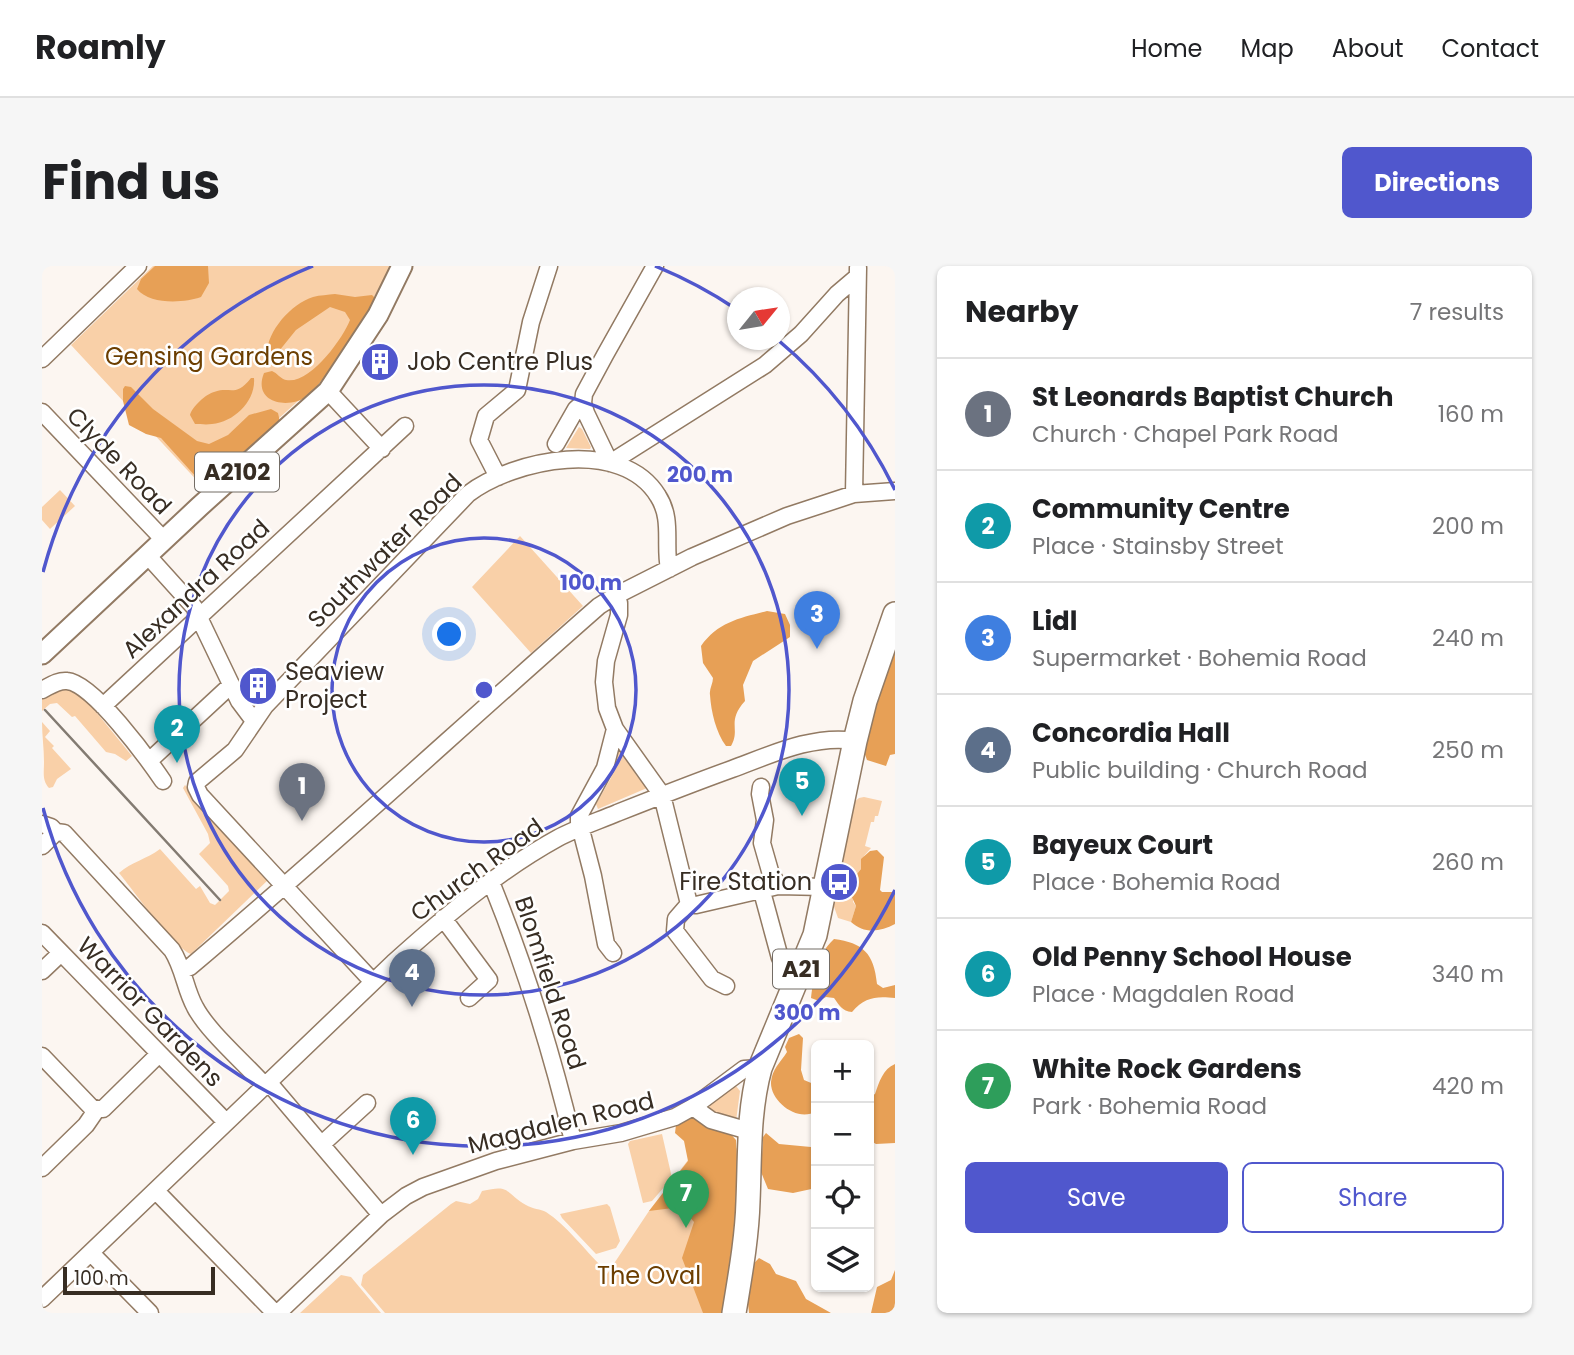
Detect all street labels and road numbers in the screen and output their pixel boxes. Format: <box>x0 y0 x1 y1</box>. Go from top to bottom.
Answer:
street label: Clyde Road <box>60 400 179 522</box>
road number: A2102 <box>195 452 279 492</box>
street label: Southwater Road <box>300 466 469 635</box>
street label: Alexandra Road <box>115 512 276 666</box>
street label: Church Road <box>404 810 550 929</box>
street label: Blomfield Road <box>507 892 594 1074</box>
street label: Warrior Gardens <box>70 929 231 1094</box>
road number: A21 <box>773 950 829 988</box>
street label: Magdalen Road <box>464 1083 657 1162</box>

